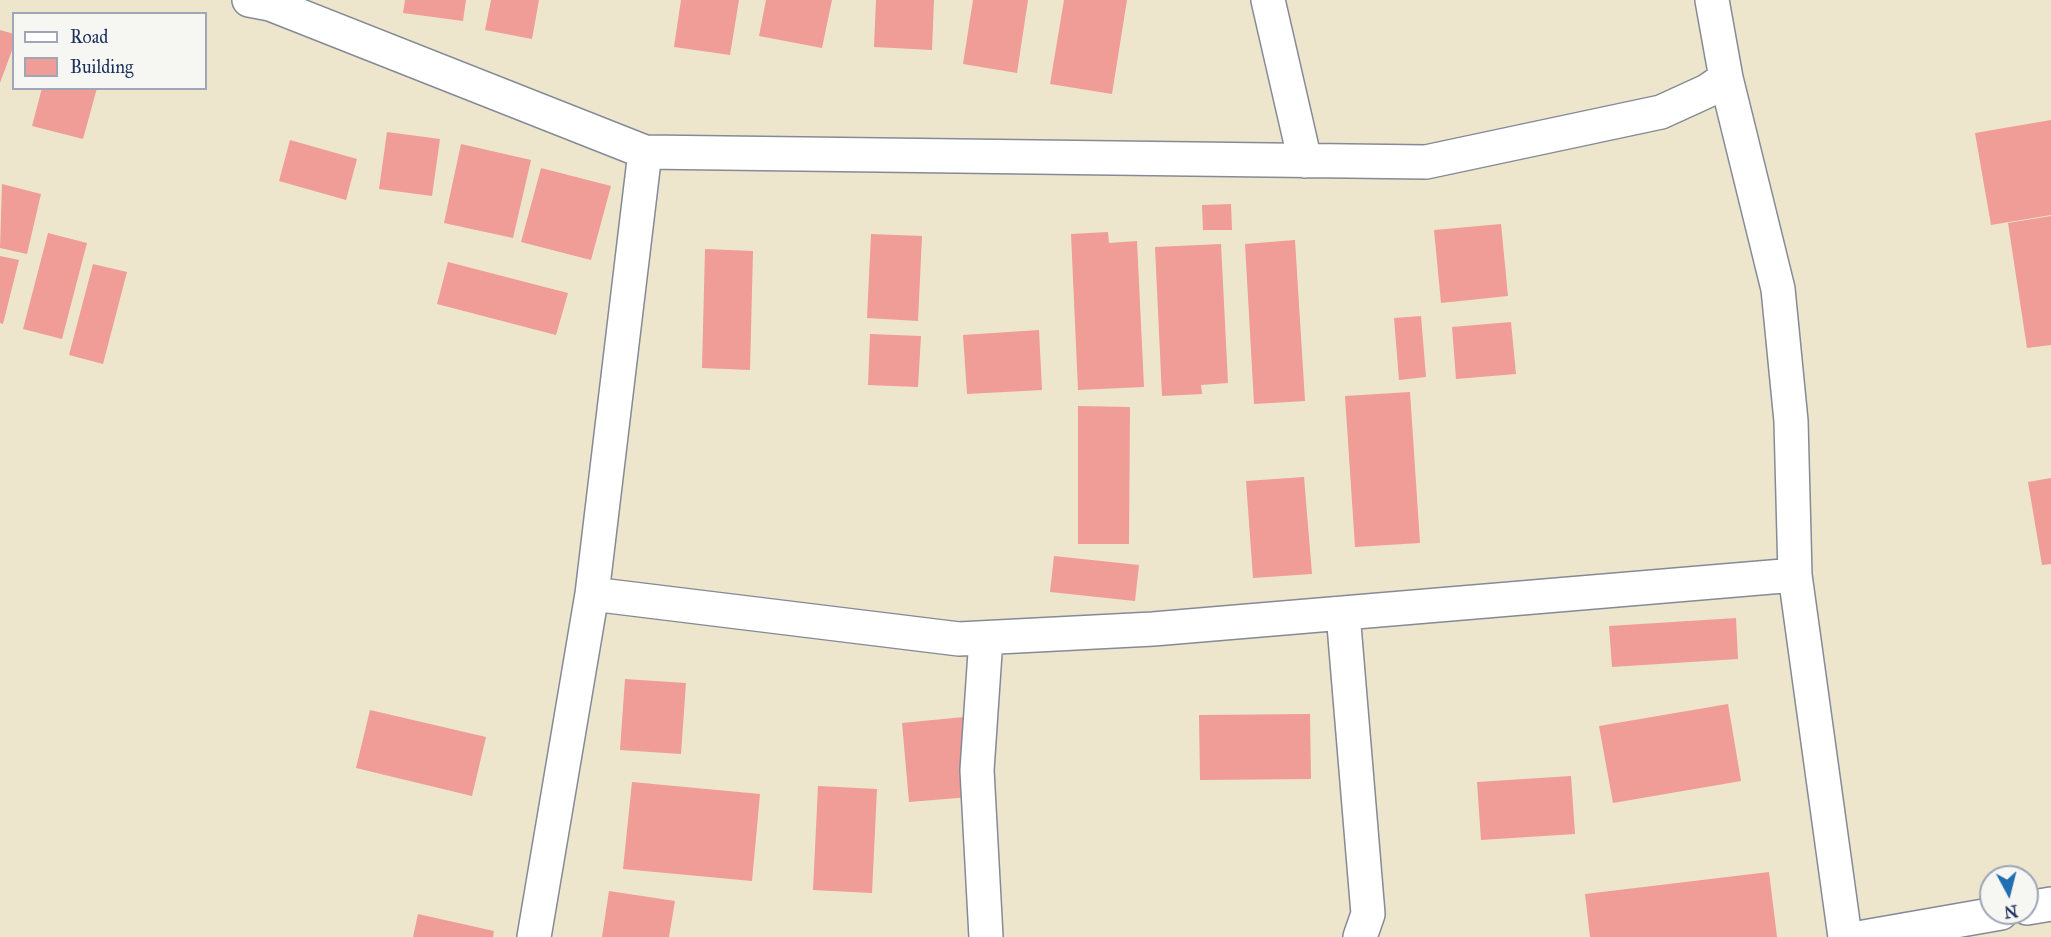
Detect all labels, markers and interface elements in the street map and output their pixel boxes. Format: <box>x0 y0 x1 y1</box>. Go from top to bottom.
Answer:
legend <box>12 12 207 90</box>
text: Road <box>70 26 108 48</box>
text: Building <box>70 56 133 78</box>
north arrow <box>1979 865 2039 925</box>
text: N <box>2003 901 2019 922</box>

